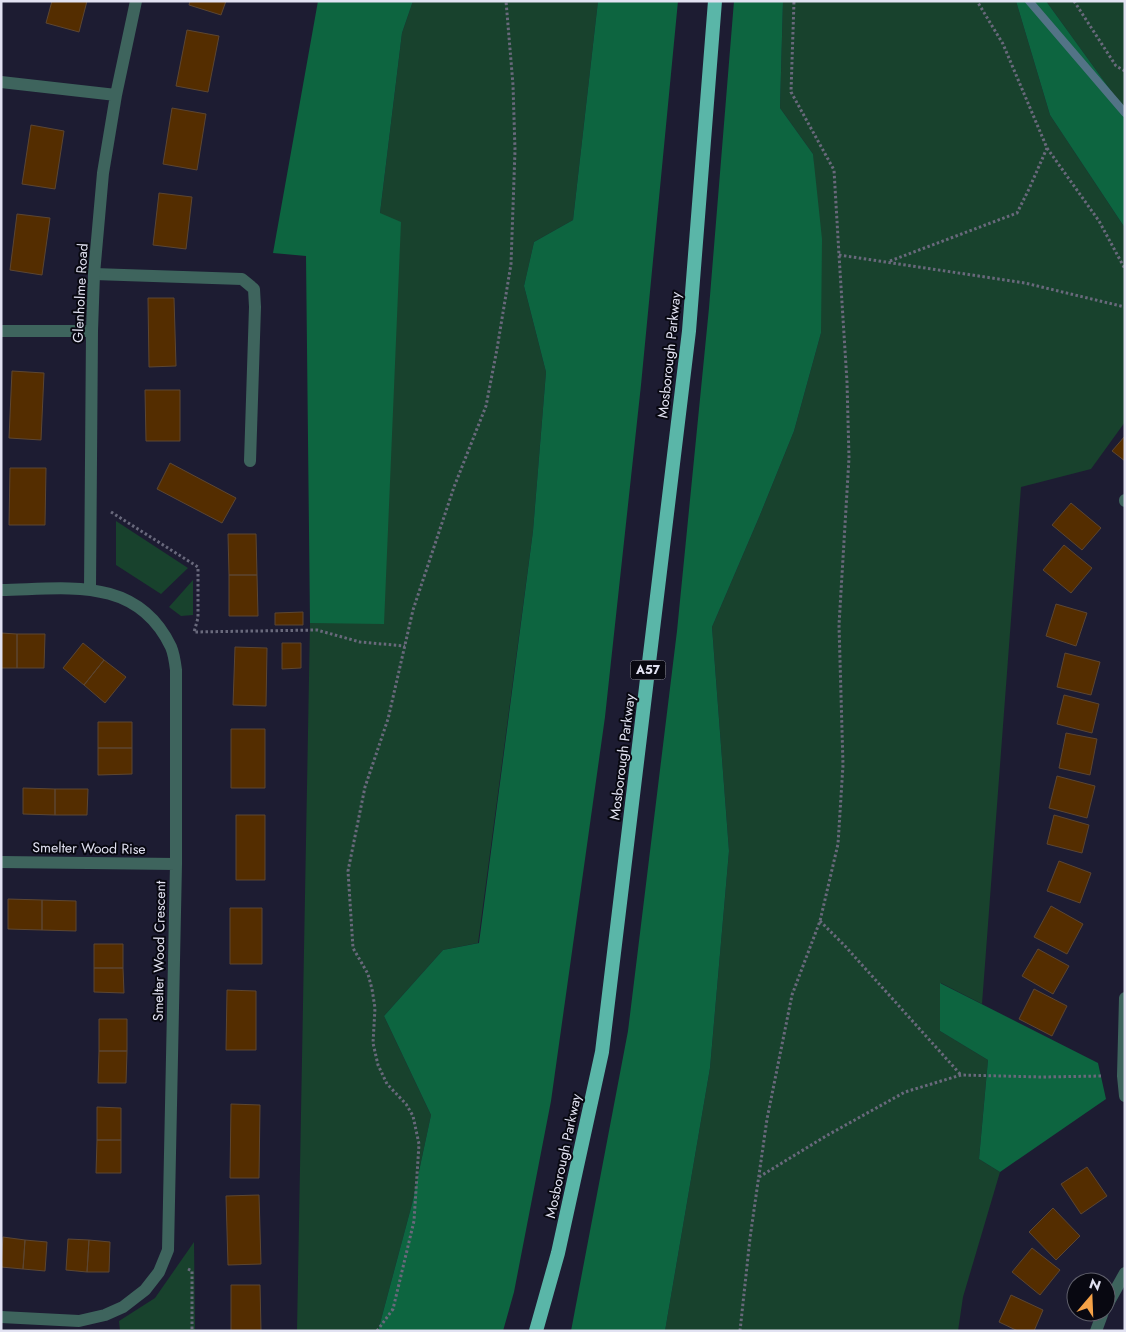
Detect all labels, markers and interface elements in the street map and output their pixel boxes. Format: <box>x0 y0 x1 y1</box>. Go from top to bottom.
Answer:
street label: Glenholme Road <box>67 243 93 343</box>
street label: Mosborough Parkway <box>652 290 686 419</box>
road number: A57 <box>630 660 666 680</box>
street label: Mosborough Parkway <box>604 692 640 821</box>
street label: Smelter Wood Rise <box>32 837 146 859</box>
street label: Smelter Wood Crescent <box>148 880 170 1021</box>
street label: Mosborough Parkway <box>540 1091 586 1220</box>
north arrow <box>1066 1272 1116 1322</box>
text: N <box>1087 1273 1104 1296</box>

